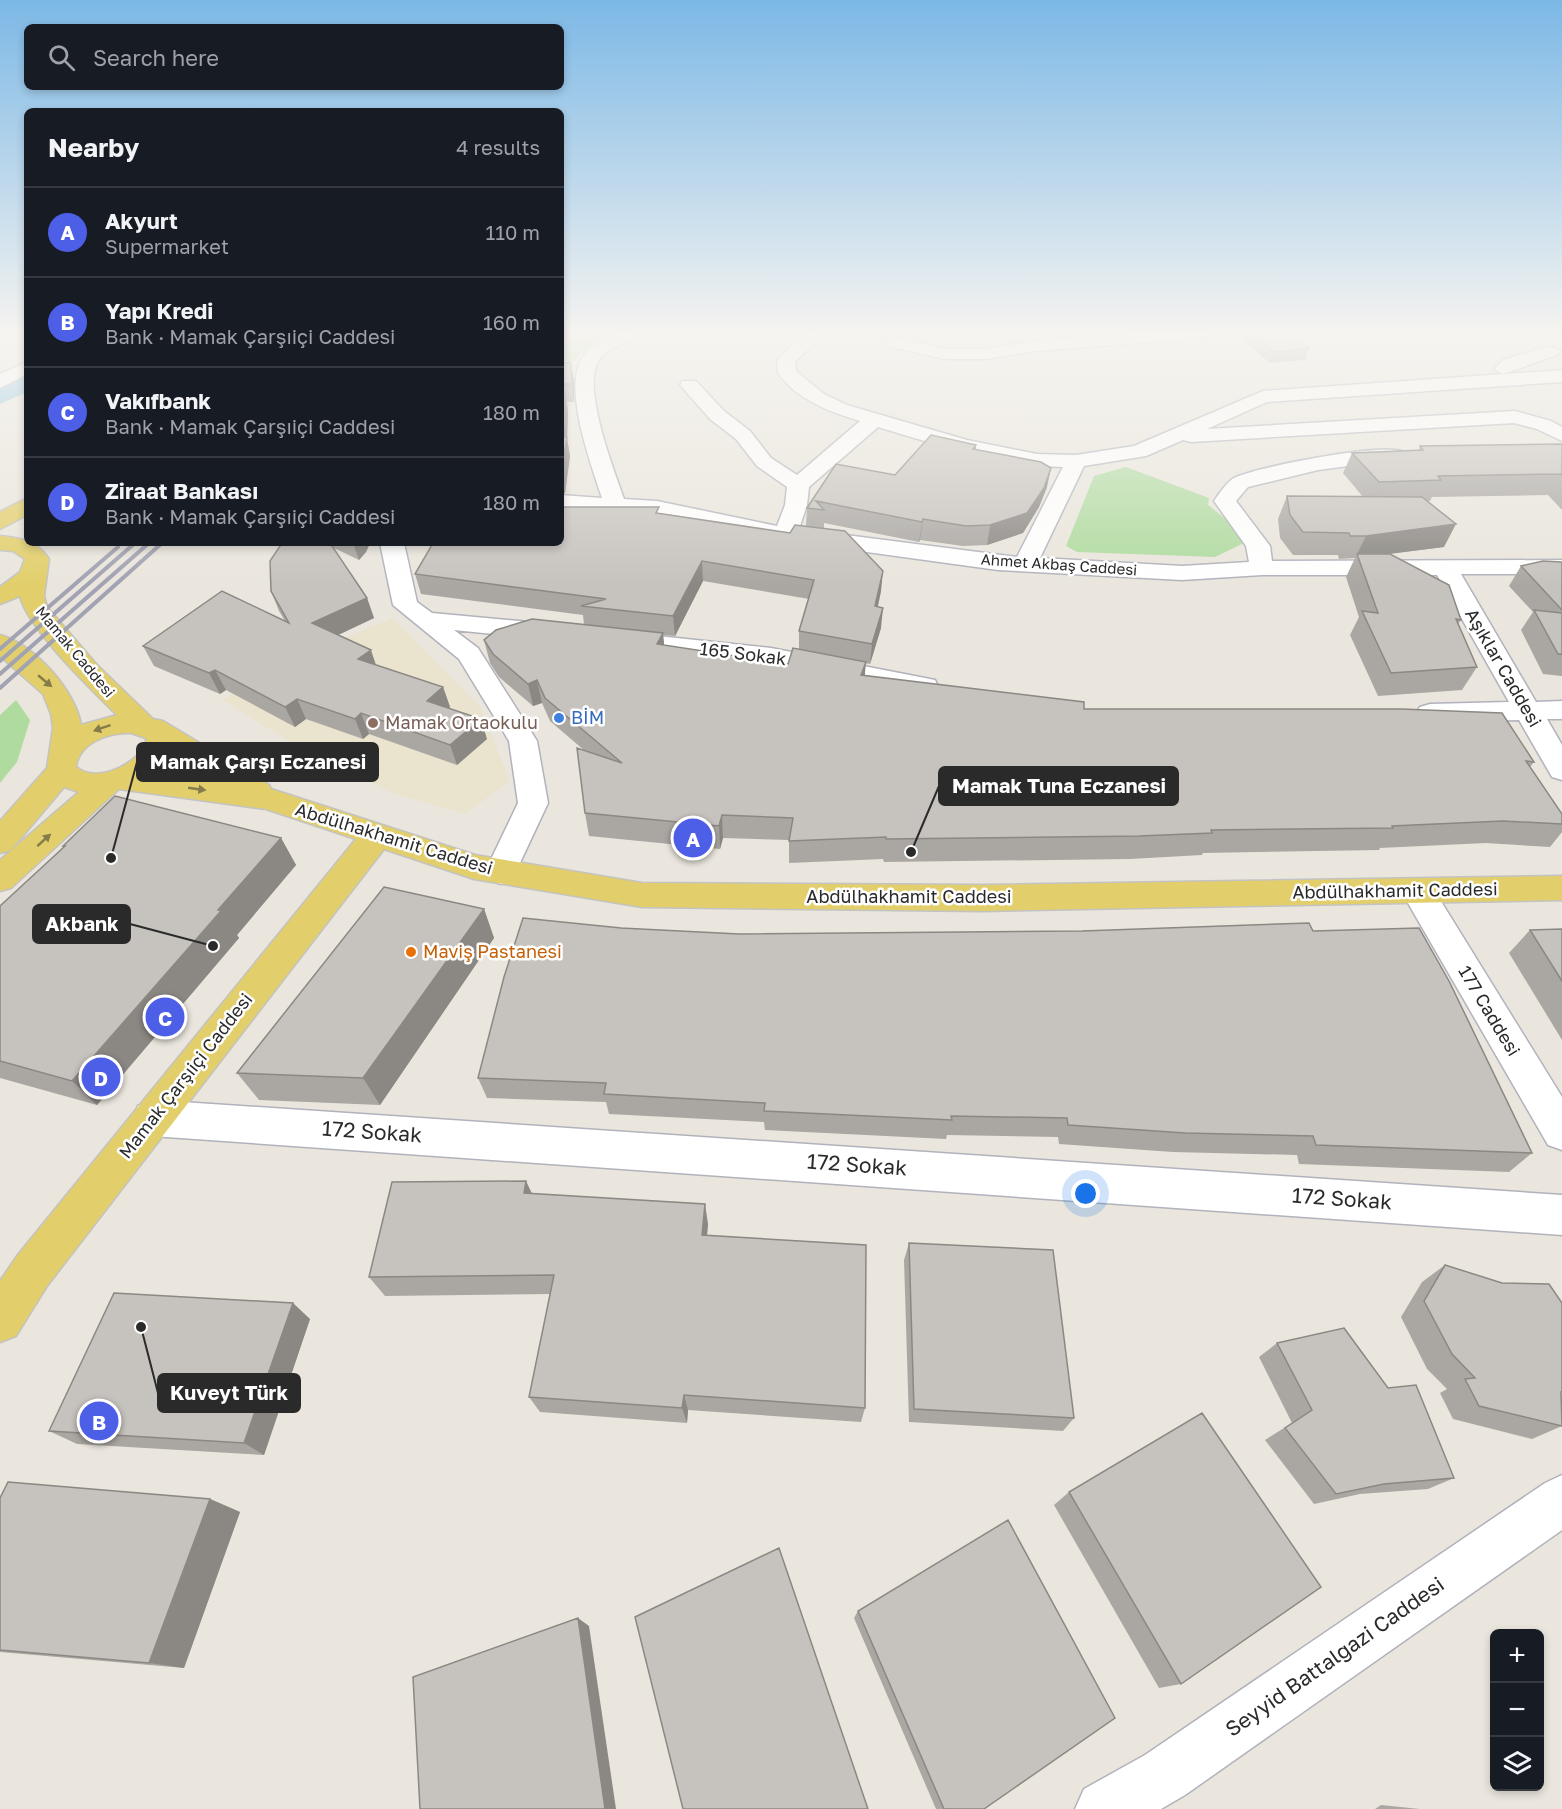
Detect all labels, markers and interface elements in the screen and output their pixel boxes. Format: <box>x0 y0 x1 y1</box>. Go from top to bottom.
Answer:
search box <box>24 24 564 90</box>
icon: search <box>45 41 78 74</box>
text: Search here <box>93 44 219 71</box>
text: Nearby <box>48 132 139 163</box>
text: 4 results <box>456 135 540 159</box>
text: Akyurt <box>105 207 178 234</box>
text: A <box>60 220 75 244</box>
text: 110 m <box>486 220 540 244</box>
text: Supermarket <box>105 234 229 258</box>
text: Yapı Kredi <box>105 297 213 324</box>
text: B <box>60 310 75 334</box>
text: 160 m <box>483 310 540 334</box>
text: Bank · Mamak Çarşıiçi Caddesi <box>105 324 395 348</box>
text: Vakıfbank <box>105 387 211 414</box>
text: C <box>60 400 75 424</box>
text: 180 m <box>483 400 540 424</box>
text: Bank · Mamak Çarşıiçi Caddesi <box>105 414 395 438</box>
text: Ziraat Bankası <box>105 477 258 504</box>
text: D <box>60 490 75 514</box>
text: 180 m <box>483 490 540 514</box>
text: Bank · Mamak Çarşıiçi Caddesi <box>105 504 395 528</box>
street label: Ahmet Akbaş Caddesi <box>980 550 1138 578</box>
street label: Mamak Caddesi <box>33 602 119 700</box>
street label: Aşıklar Caddesi <box>1461 604 1547 731</box>
street label: 165 Sokak <box>698 637 788 669</box>
one-way arrow <box>37 674 53 687</box>
place label: BİM <box>571 706 604 728</box>
place label: Mamak Ortaokulu <box>385 711 538 733</box>
marker: BİM <box>552 711 566 725</box>
marker: Mamak Ortaokulu <box>366 716 380 730</box>
one-way arrow <box>93 723 111 733</box>
callout: Mamak Çarşı Eczanesi <box>137 743 378 781</box>
text: Mamak Çarşı Eczanesi <box>150 749 366 773</box>
callout: Mamak Tuna Eczanesi <box>939 767 1178 805</box>
text: Mamak Tuna Eczanesi <box>952 773 1166 797</box>
one-way arrow <box>187 785 206 794</box>
street label: Abdülhakhamit Caddesi <box>293 798 496 879</box>
pin: A <box>674 816 712 860</box>
one-way arrow <box>36 834 51 847</box>
street label: Abdülhakhamit Caddesi <box>1292 877 1498 903</box>
street label: Abdülhakhamit Caddesi <box>806 885 1012 907</box>
callout: Akbank <box>33 905 130 943</box>
text: Akbank <box>45 911 119 935</box>
place label: Maviş Pastanesi <box>423 940 562 962</box>
marker: Maviş Pastanesi <box>404 945 418 959</box>
street label: 177 Caddesi <box>1454 961 1525 1060</box>
street label: Mamak Çarşıiçi Caddesi <box>115 989 257 1163</box>
pin: C <box>146 994 184 1040</box>
pin: D <box>82 1054 120 1100</box>
street label: 172 Sokak <box>321 1115 423 1147</box>
street label: 172 Sokak <box>806 1148 908 1180</box>
your location <box>1071 1179 1100 1208</box>
street label: 172 Sokak <box>1291 1182 1393 1214</box>
callout: Kuveyt Türk <box>158 1374 300 1412</box>
text: Kuveyt Türk <box>170 1380 288 1404</box>
pin: B <box>80 1398 118 1444</box>
street label: Seyyid Battalgazi Caddesi <box>1220 1571 1449 1742</box>
map controls <box>1490 1629 1544 1791</box>
button: + <box>1490 1629 1544 1683</box>
button: − <box>1490 1683 1544 1737</box>
button: layers <box>1490 1737 1544 1791</box>

